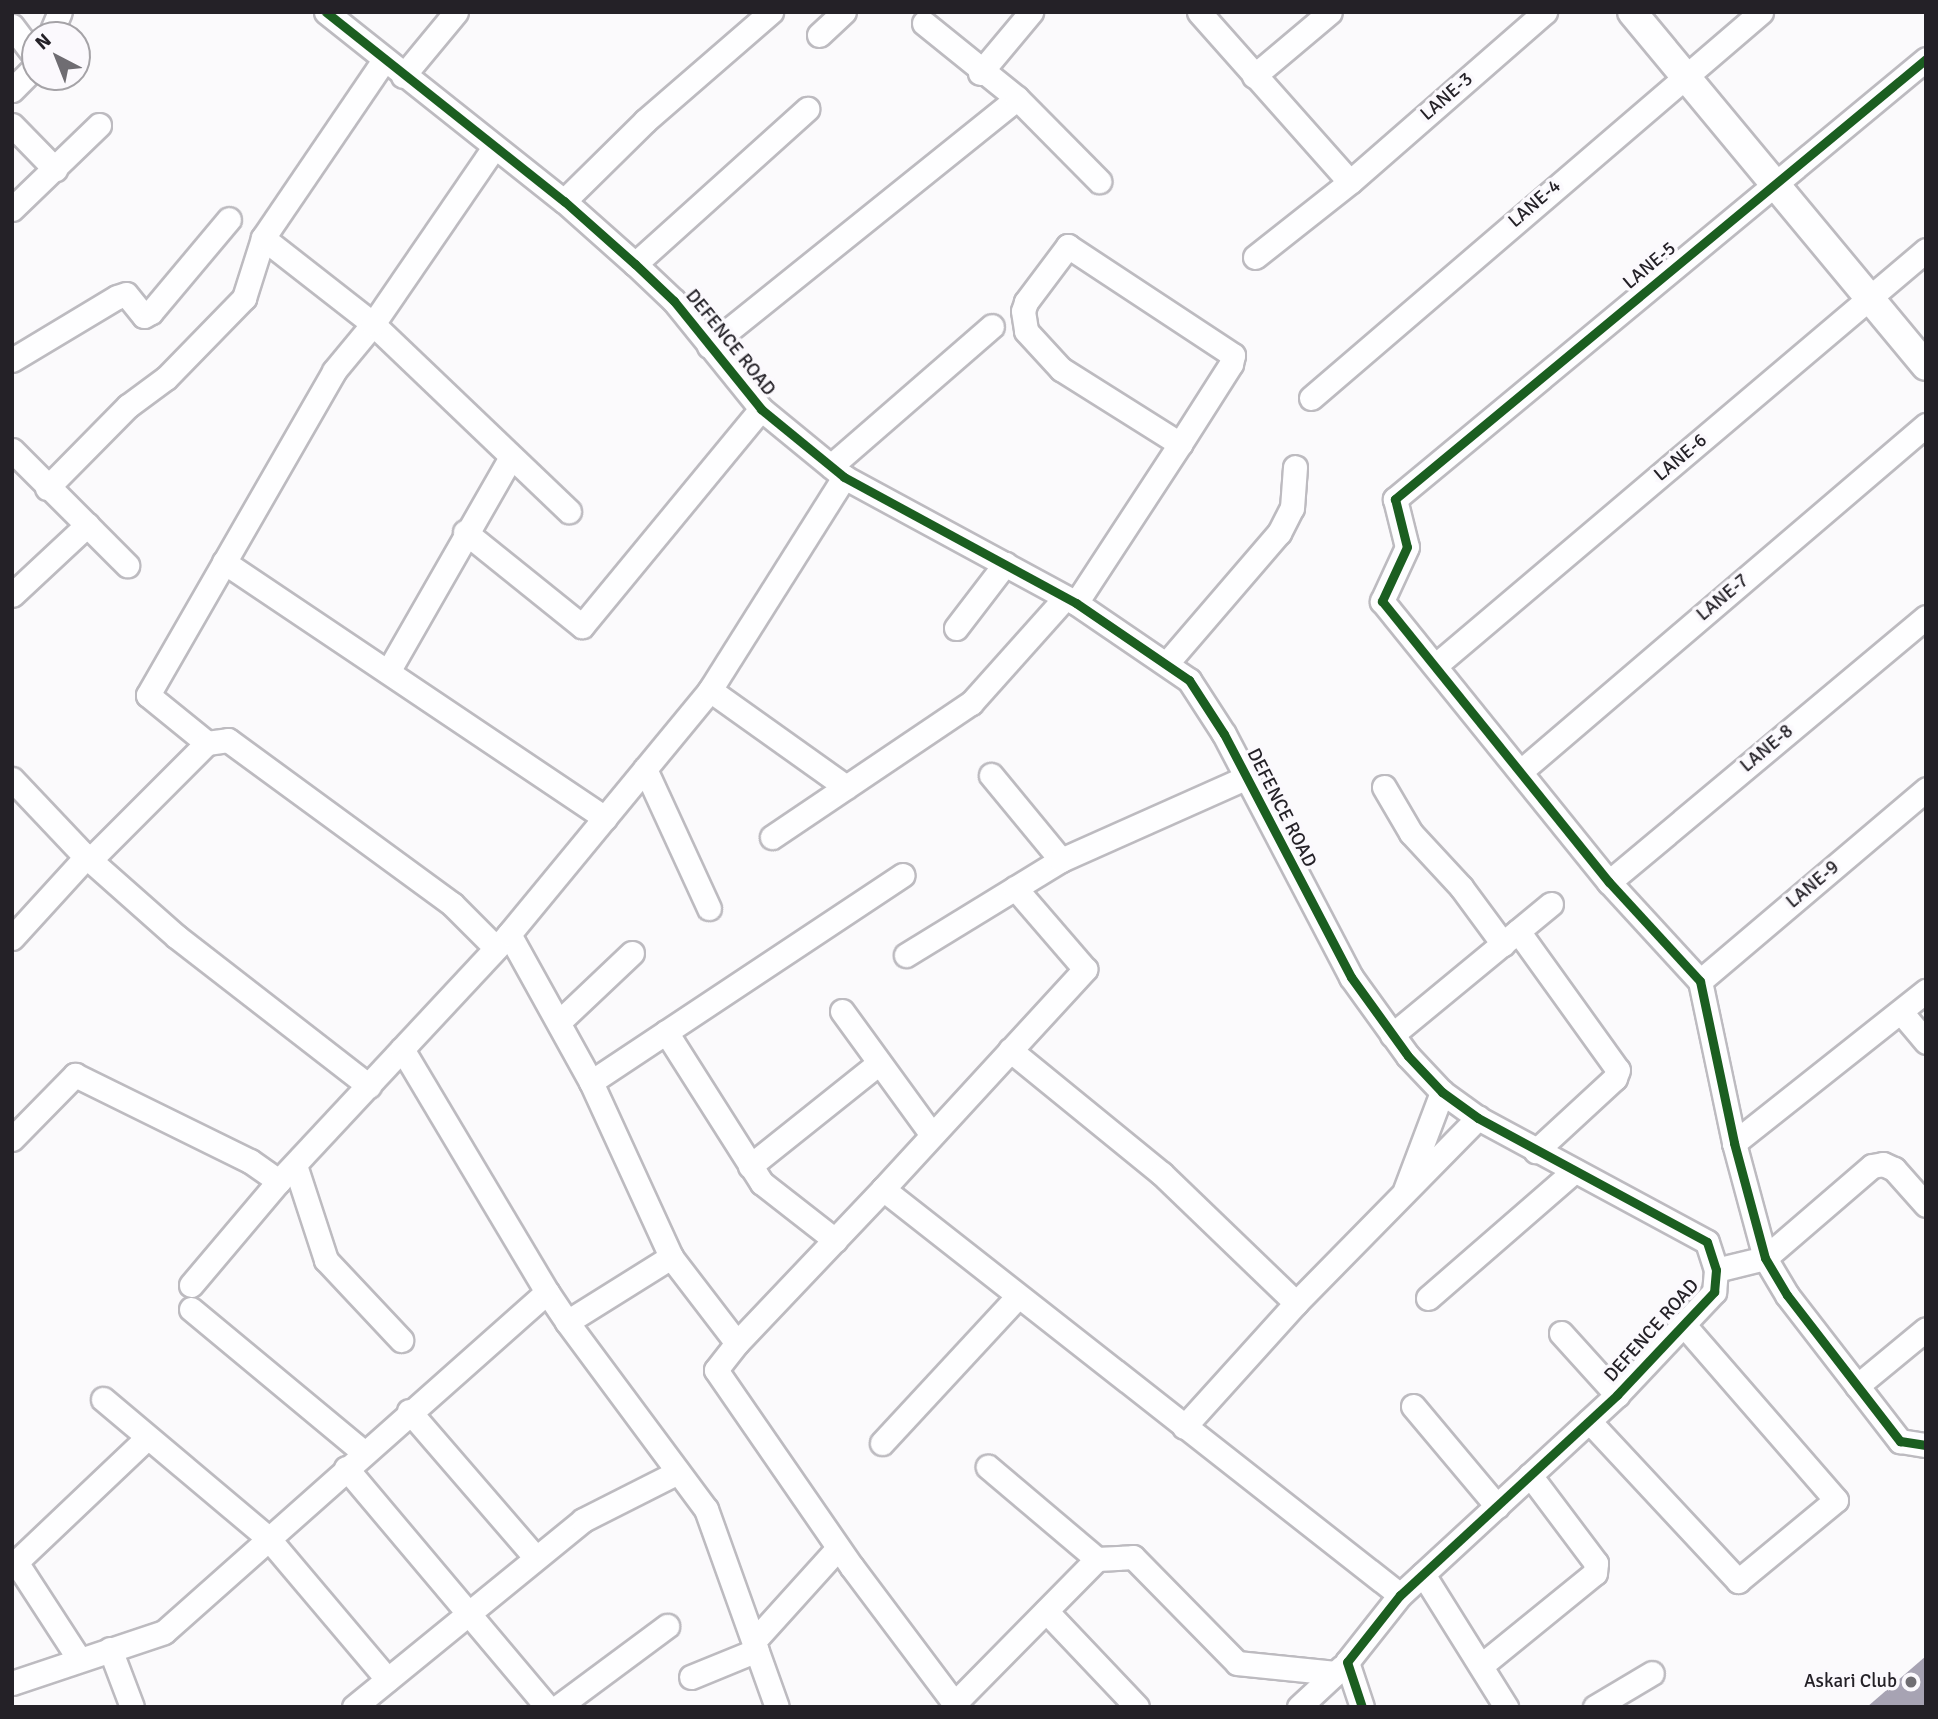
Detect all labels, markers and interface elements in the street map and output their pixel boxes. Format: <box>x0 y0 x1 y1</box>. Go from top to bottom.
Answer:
north arrow <box>21 21 91 91</box>
text: N <box>30 29 56 55</box>
street label: LANE-3 <box>1416 68 1478 126</box>
street label: LANE-4 <box>1504 175 1566 233</box>
street label: LANE-5 <box>1619 237 1681 295</box>
street label: DEFENCE ROAD <box>680 285 780 401</box>
street label: LANE-6 <box>1650 429 1712 487</box>
street label: LANE-7 <box>1692 570 1754 626</box>
street label: LANE-8 <box>1736 720 1798 778</box>
street label: DEFENCE ROAD <box>1241 745 1321 871</box>
street label: LANE-9 <box>1782 856 1844 914</box>
street label: DEFENCE ROAD <box>1600 1275 1704 1387</box>
place label: Askari Club <box>1804 1671 1897 1693</box>
marker: Askari Club <box>1903 1674 1919 1690</box>

